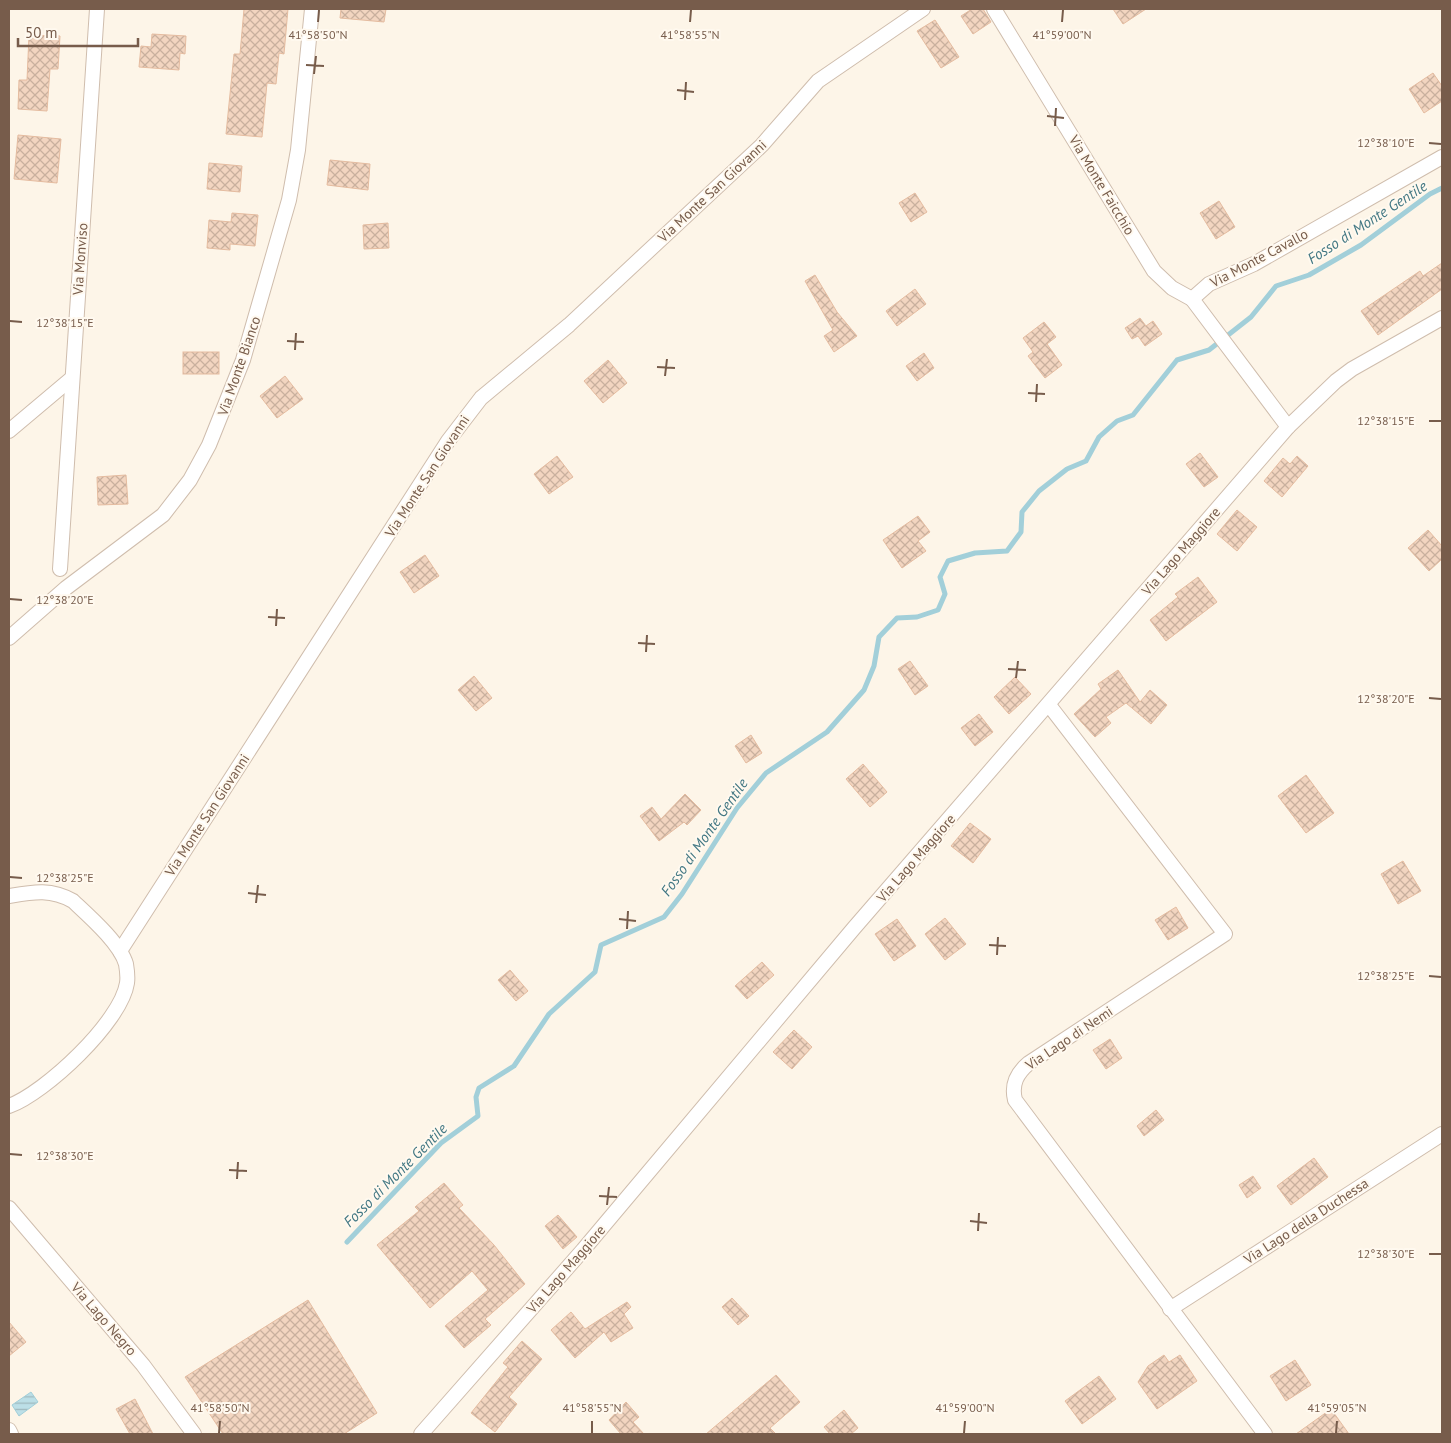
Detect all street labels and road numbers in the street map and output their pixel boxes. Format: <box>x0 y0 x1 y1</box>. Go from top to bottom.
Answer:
street label: Via Monte Faicchio <box>1065 131 1139 238</box>
street label: Via Monte San Giovanni <box>653 136 770 247</box>
street label: Via Monviso <box>68 222 92 297</box>
street label: Via Monte Cavallo <box>1206 225 1311 292</box>
street label: Via Monte Bianco <box>213 314 264 419</box>
street label: Via Monte San Giovanni <box>380 411 473 541</box>
street label: Via Lago Maggiore <box>1137 503 1224 600</box>
street label: Via Monte San Giovanni <box>160 750 253 880</box>
street label: Via Lago Maggiore <box>872 810 959 907</box>
street label: Via Lago di Nemi <box>1021 1002 1116 1074</box>
street label: Via Lago della Duchessa <box>1239 1174 1372 1269</box>
street label: Via Lago Maggiore <box>522 1221 609 1318</box>
street label: Via Lago Negro <box>67 1278 141 1359</box>

